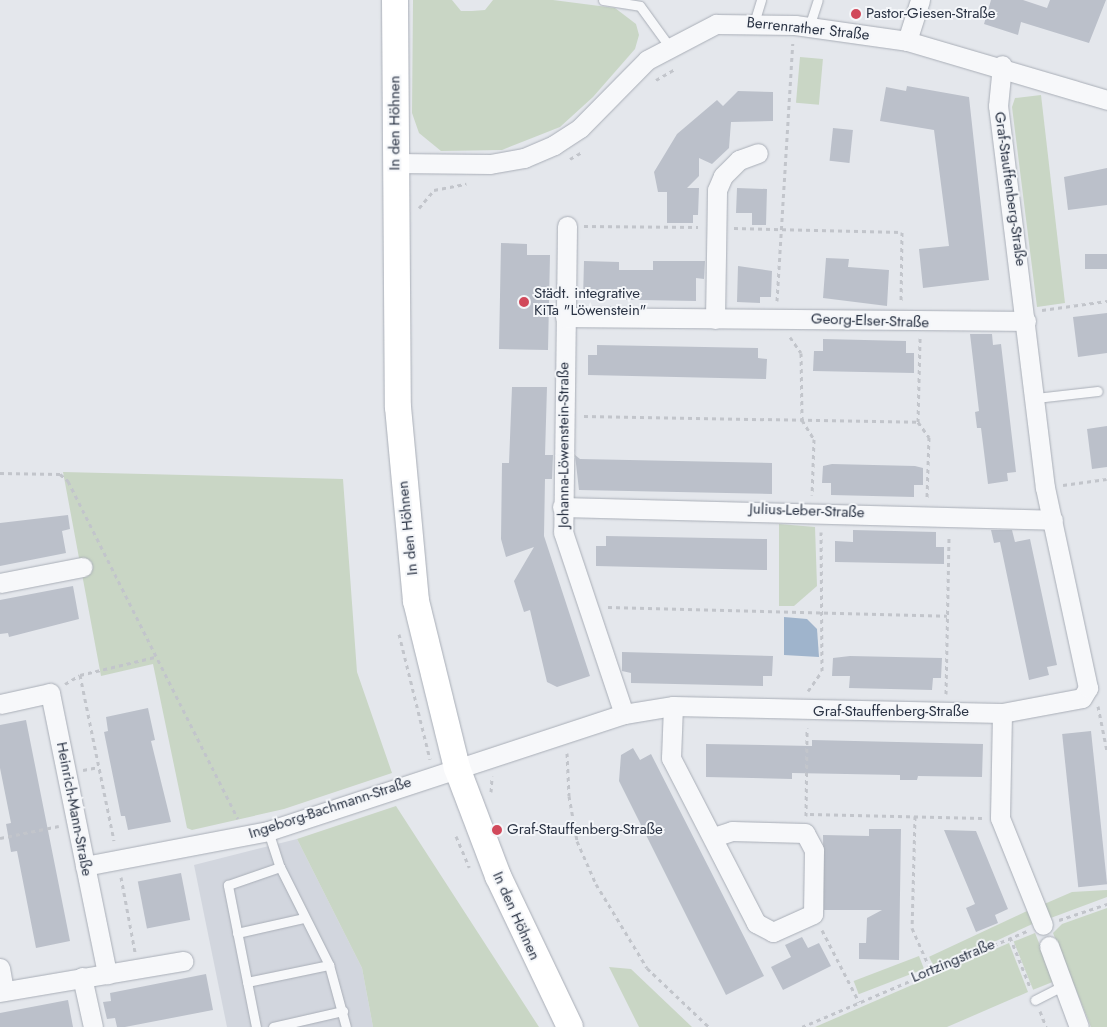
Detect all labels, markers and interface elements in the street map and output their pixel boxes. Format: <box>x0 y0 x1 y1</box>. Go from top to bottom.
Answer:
place label: Pastor-Giesen-Straße <box>866 5 996 23</box>
marker: Pastor-Giesen-Straße <box>850 8 862 20</box>
street label: Berrenrather Straße <box>746 14 870 44</box>
street label: In den Höhnen <box>386 76 404 170</box>
street label: Graf-Stauffenberg-Straße <box>990 111 1030 267</box>
place label: Städt. integrative KiTa "Löwenstein" <box>534 284 646 319</box>
marker: Städt. integrative KiTa "Löwenstein" <box>518 296 530 308</box>
street label: Georg-Elser-Straße <box>811 310 929 332</box>
street label: Johanna-Löwenstein-Straße <box>555 362 573 528</box>
street label: In den Höhnen <box>394 480 422 576</box>
street label: Julius-Leber-Straße <box>749 500 865 522</box>
street label: Graf-Stauffenberg-Straße <box>813 703 969 721</box>
street label: Heinrich-Mann-Straße <box>52 740 96 878</box>
street label: Ingeborg-Bachmann-Straße <box>246 773 414 843</box>
place label: Graf-Stauffenberg-Straße <box>507 821 663 839</box>
marker: Graf-Stauffenberg-Straße <box>491 824 503 836</box>
street label: In den Höhnen <box>488 869 544 963</box>
street label: Lortzingstraße <box>908 935 998 987</box>

